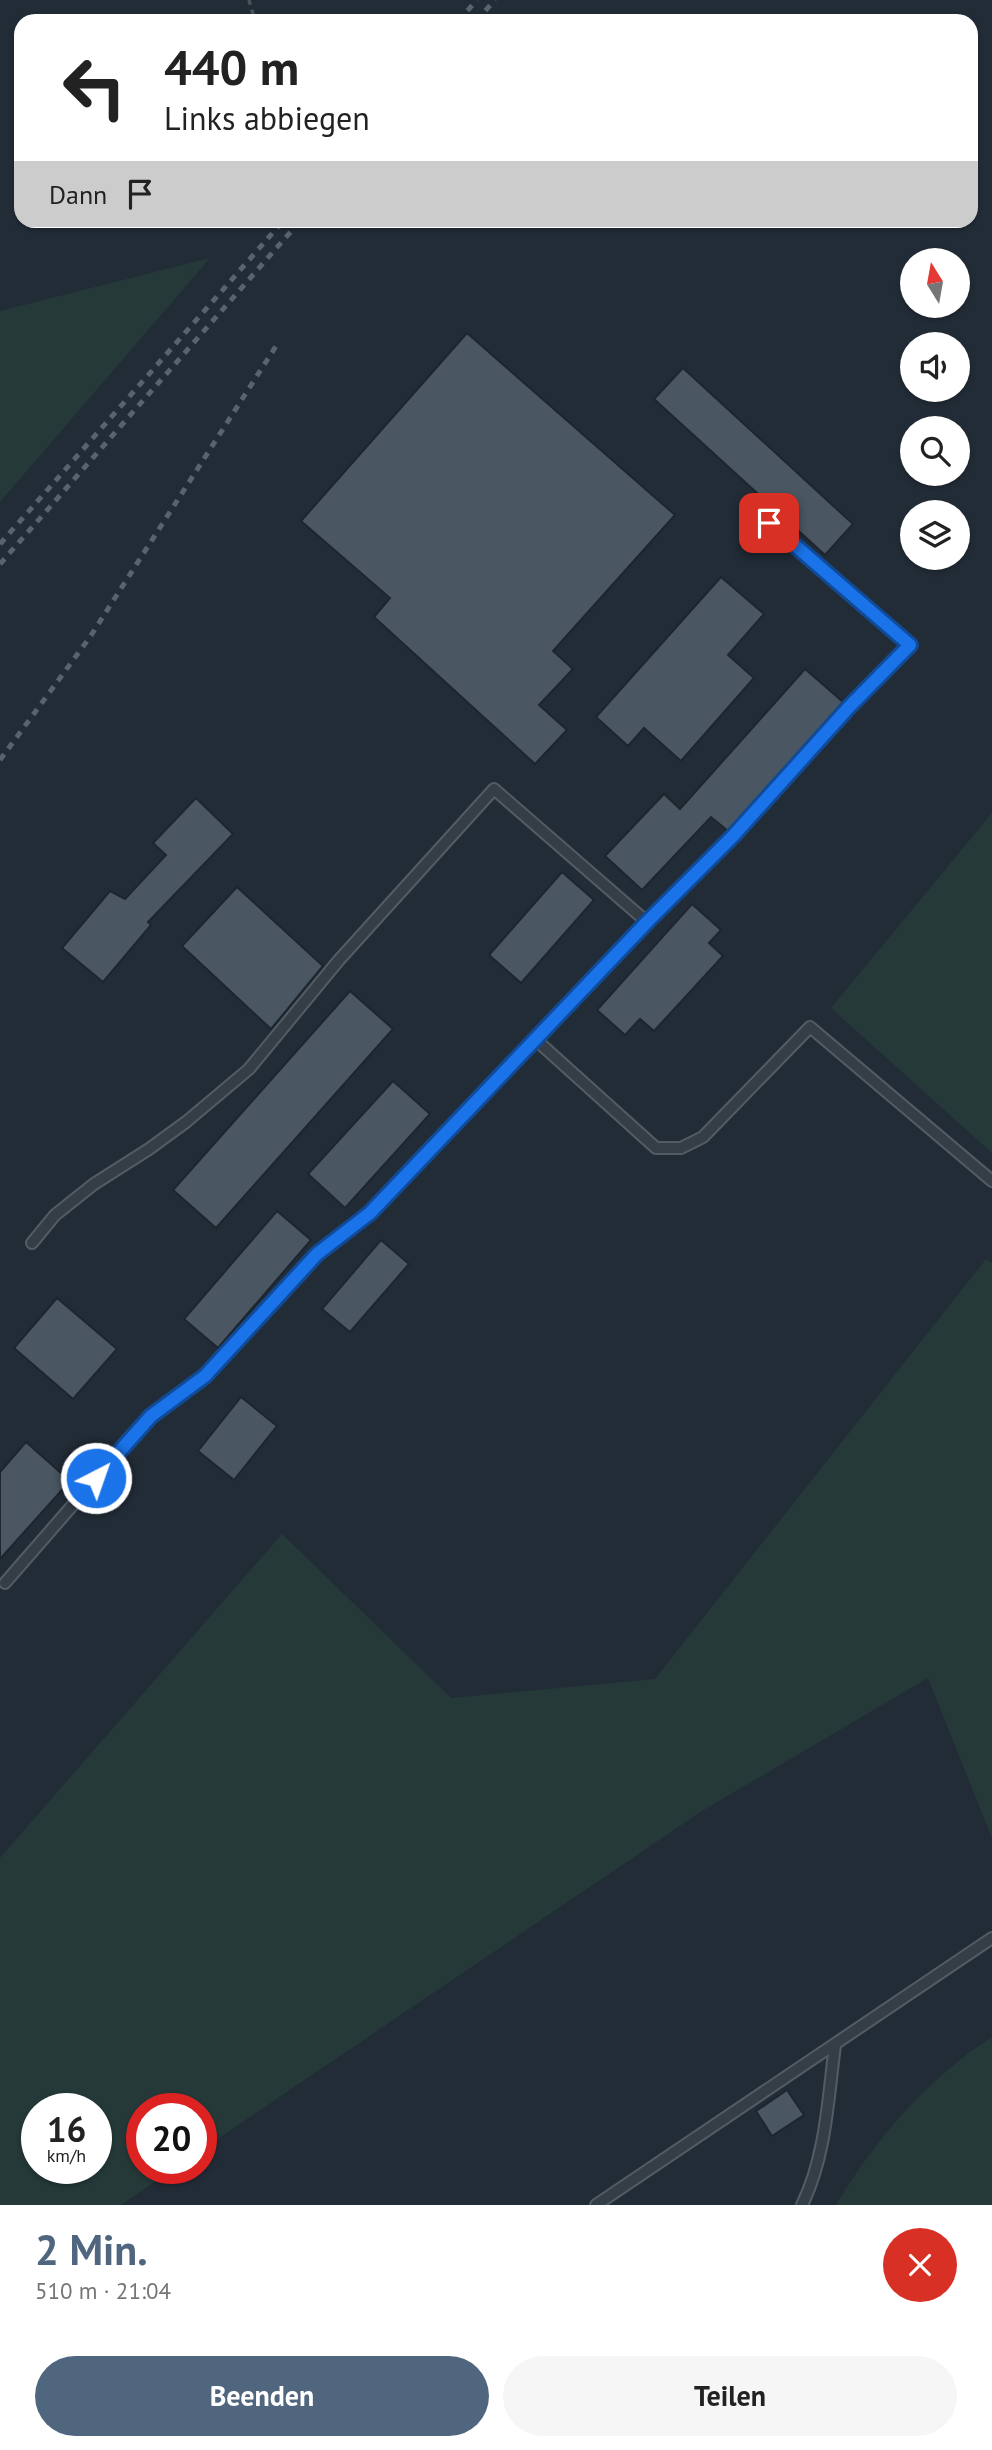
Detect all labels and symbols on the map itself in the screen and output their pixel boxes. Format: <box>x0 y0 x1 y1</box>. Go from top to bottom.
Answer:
north arrow <box>900 248 970 318</box>
pin <box>739 493 799 553</box>
position arrow <box>59 1441 133 1515</box>
speed limit sign: 20 <box>126 2093 217 2184</box>

